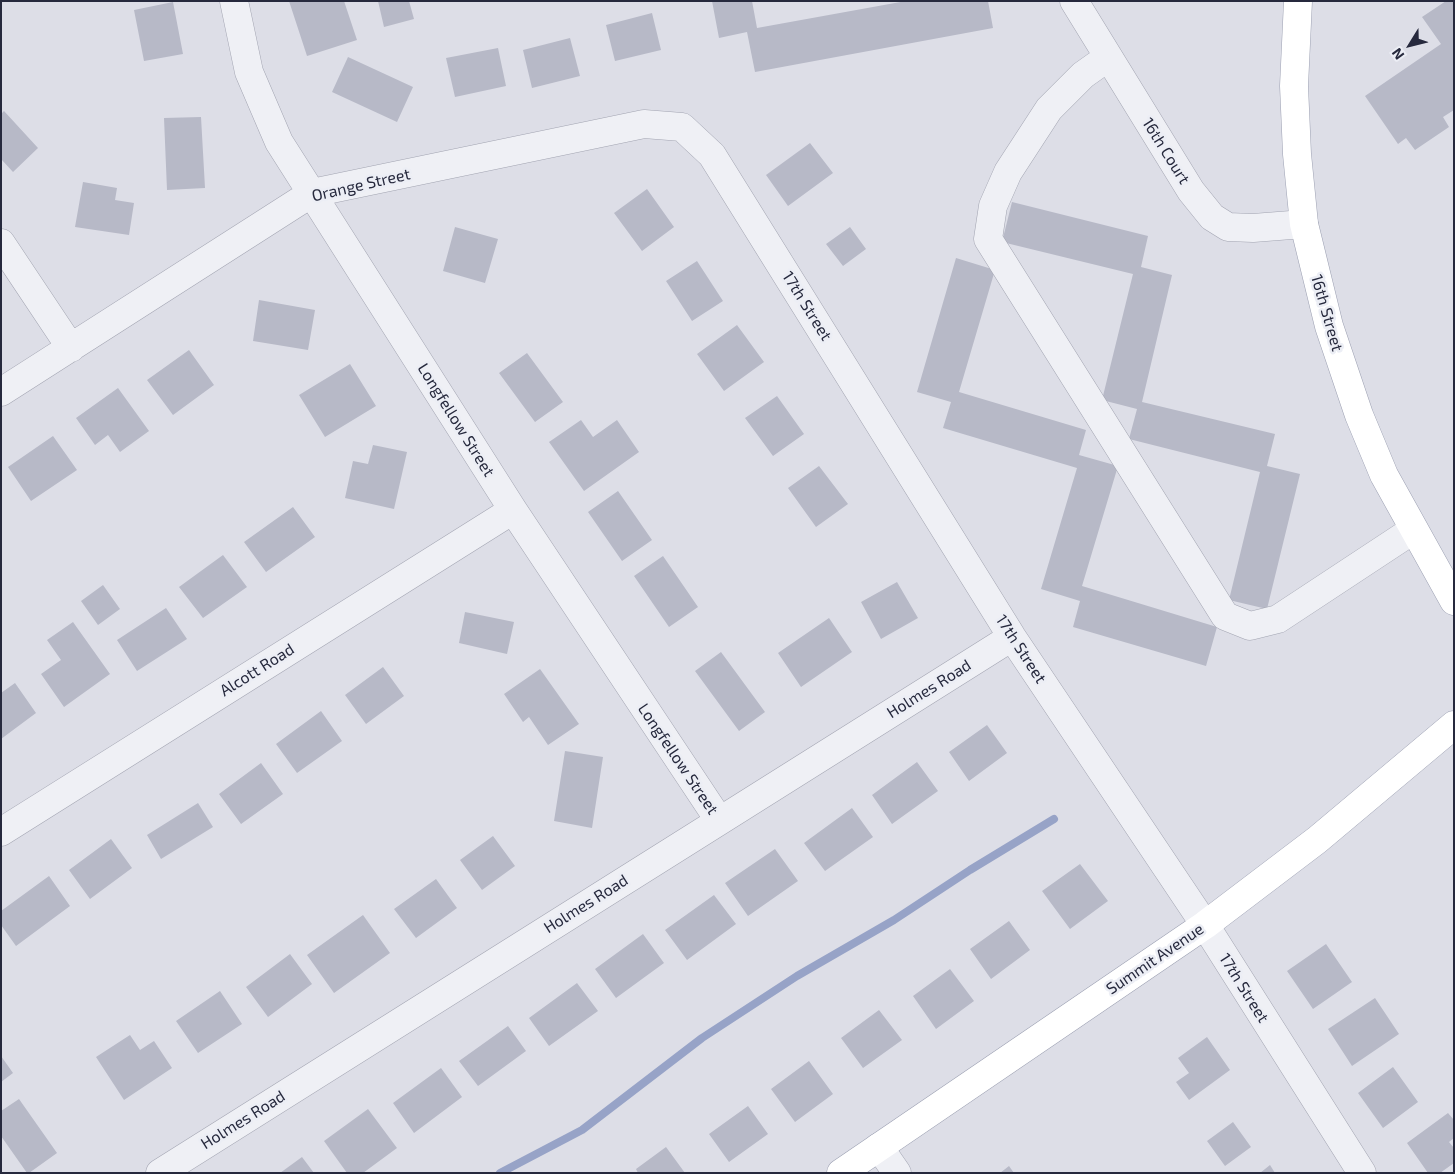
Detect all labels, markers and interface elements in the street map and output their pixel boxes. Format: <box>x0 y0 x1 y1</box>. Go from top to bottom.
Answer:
north arrow <box>1385 20 1435 70</box>
text: N <box>1388 45 1407 63</box>
street label: 16th Court <box>1138 114 1194 188</box>
street label: Orange Street <box>310 164 412 206</box>
street label: 17th Street <box>778 268 836 344</box>
street label: 16th Street <box>1307 272 1347 354</box>
street label: Longfellow Street <box>413 360 499 480</box>
street label: 17th Street <box>992 611 1050 687</box>
street label: Alcott Road <box>216 640 298 700</box>
street label: Holmes Road <box>883 656 975 722</box>
street label: Longfellow Street <box>634 700 722 818</box>
street label: Holmes Road <box>540 871 632 937</box>
street label: Summit Avenue <box>1103 919 1207 999</box>
street label: 17th Street <box>1215 950 1273 1026</box>
street label: Holmes Road <box>197 1087 289 1153</box>

